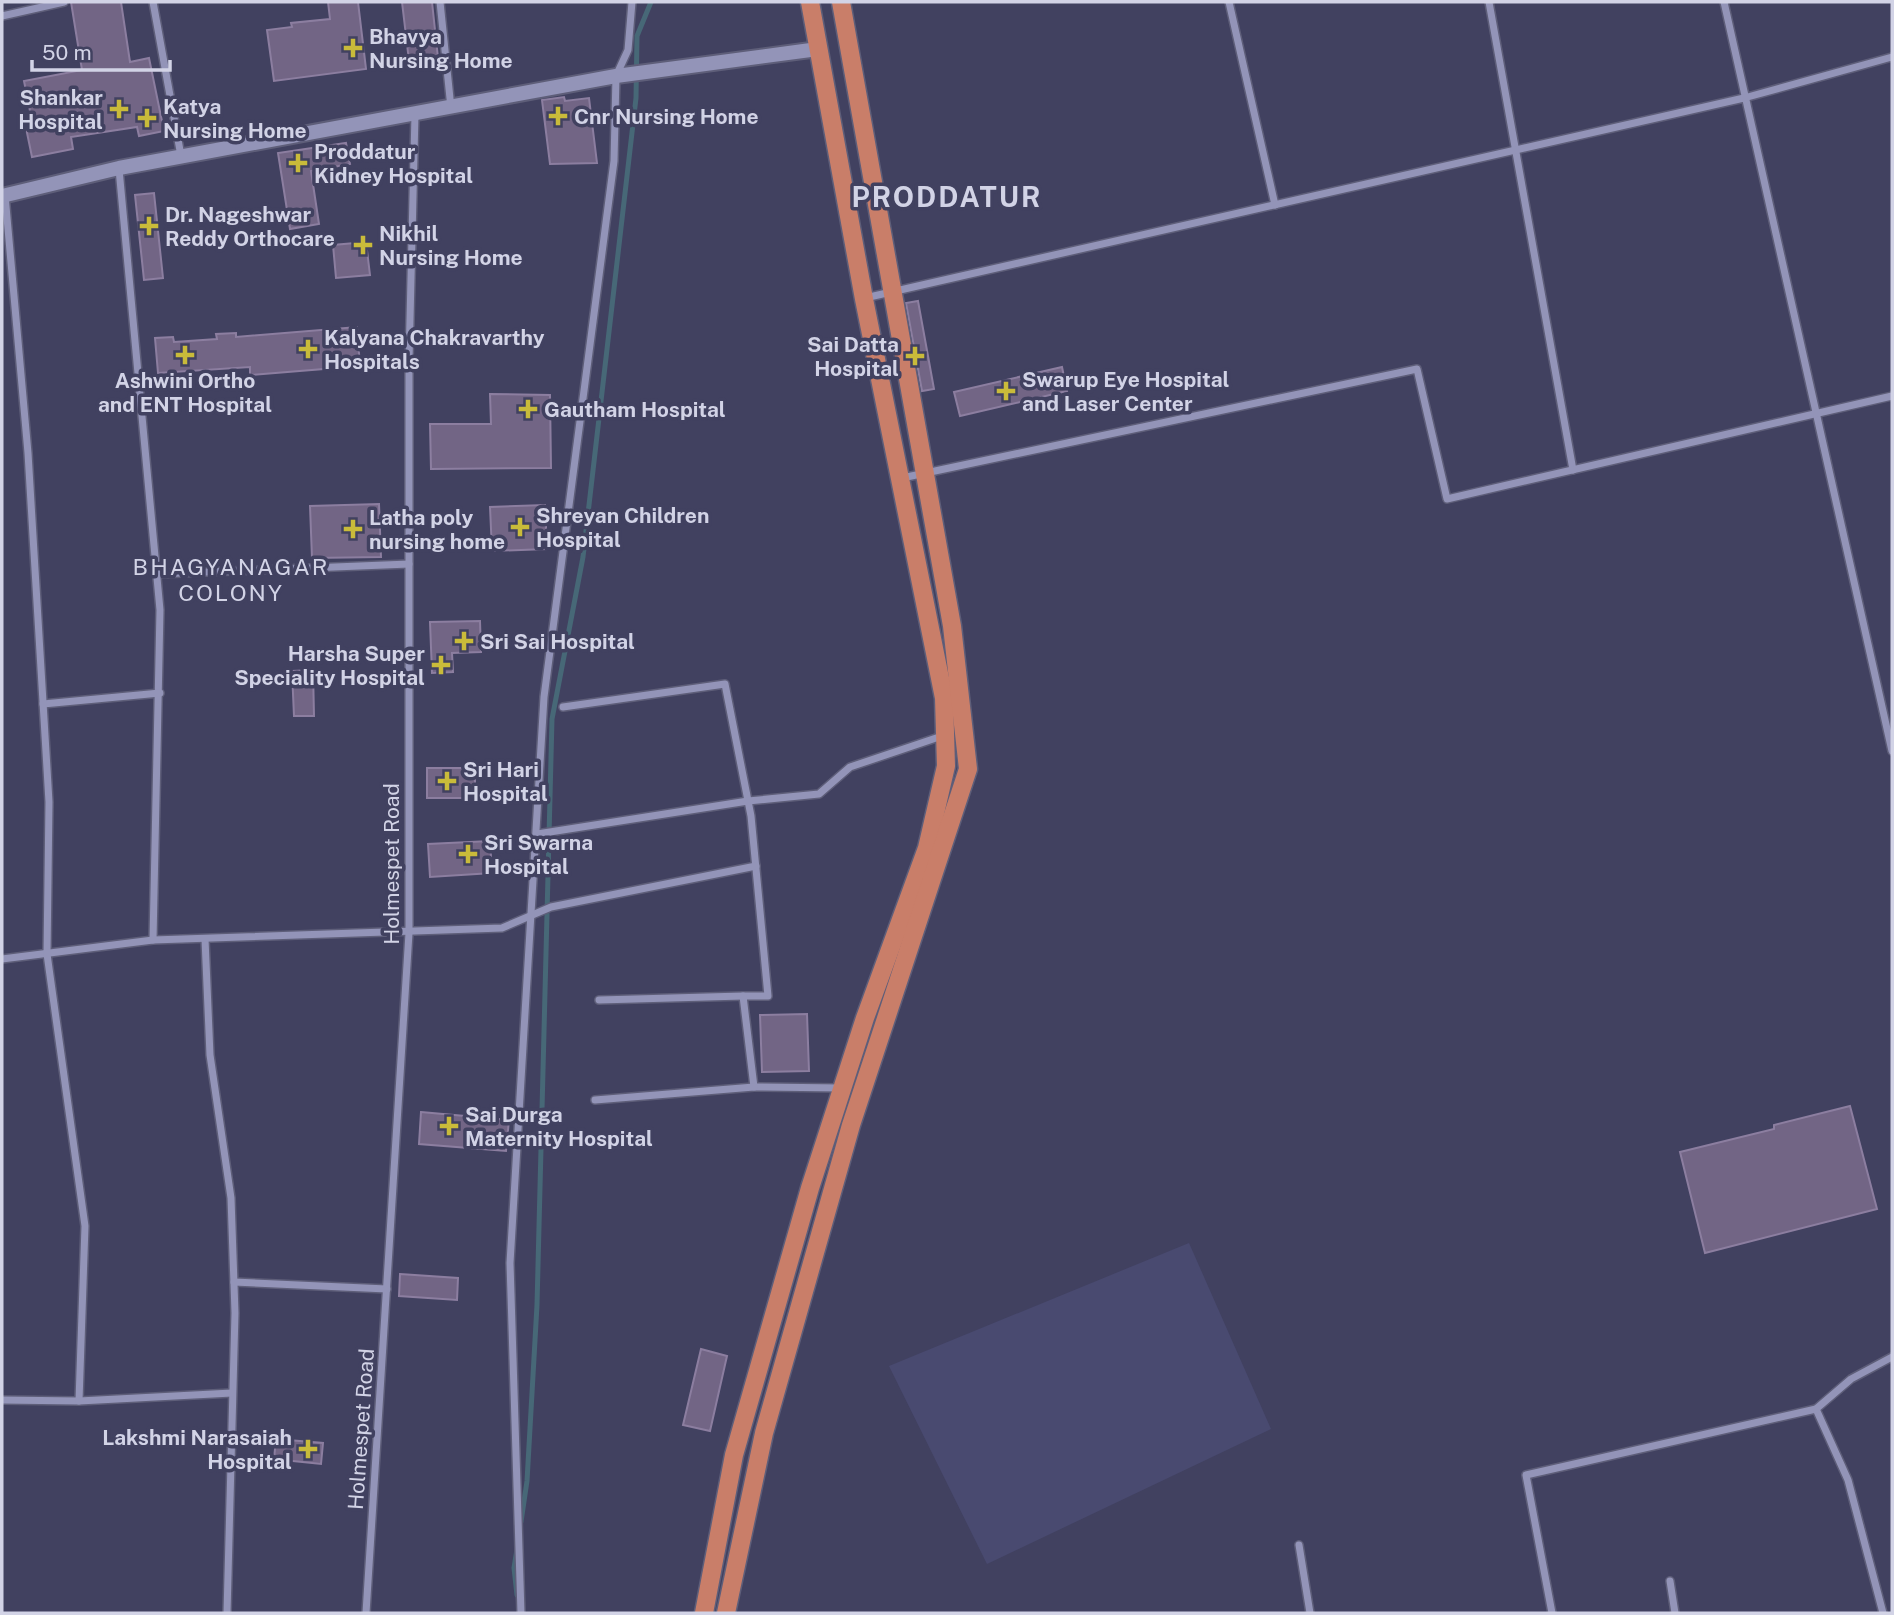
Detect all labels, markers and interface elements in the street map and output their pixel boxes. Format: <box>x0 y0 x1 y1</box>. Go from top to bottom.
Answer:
place label: Bhavya Nursing Home <box>369 24 513 73</box>
scale bar <box>32 28 170 72</box>
marker: Bhavya Nursing Home <box>343 38 363 58</box>
text: 50 m <box>42 40 92 65</box>
place label: Shankar Hospital <box>18 85 103 134</box>
place label: Katya Nursing Home <box>163 94 307 143</box>
marker: Shankar Hospital <box>109 99 129 119</box>
place label: Cnr Nursing Home <box>574 104 759 129</box>
marker: Cnr Nursing Home <box>548 106 568 126</box>
marker: Katya Nursing Home <box>137 108 157 128</box>
place label: Proddatur Kidney Hospital <box>314 139 473 188</box>
marker: Proddatur Kidney Hospital <box>288 153 308 173</box>
district label: PRODDATUR <box>852 180 1042 213</box>
place label: Dr. Nageshwar Reddy Orthocare <box>165 202 335 251</box>
marker: Dr. Nageshwar Reddy Orthocare <box>139 216 159 236</box>
place label: Nikhil Nursing Home <box>379 221 523 270</box>
marker: Nikhil Nursing Home <box>353 235 373 255</box>
place label: Kalyana Chakravarthy Hospitals <box>324 325 545 374</box>
place label: Sai Datta Hospital <box>807 332 899 381</box>
marker: Kalyana Chakravarthy Hospitals <box>298 339 318 359</box>
marker: Ashwini Ortho and ENT Hospital <box>175 345 195 365</box>
marker: Sai Datta Hospital <box>905 346 925 366</box>
place label: Swarup Eye Hospital and Laser Center <box>1022 367 1230 416</box>
place label: Ashwini Ortho and ENT Hospital <box>98 368 272 417</box>
marker: Swarup Eye Hospital and Laser Center <box>996 381 1016 401</box>
place label: Gautham Hospital <box>544 397 726 422</box>
marker: Gautham Hospital <box>518 399 538 419</box>
place label: Shreyan Children Hospital <box>536 503 709 552</box>
place label: Latha poly nursing home <box>369 505 505 554</box>
marker: Shreyan Children Hospital <box>510 517 530 537</box>
marker: Latha poly nursing home <box>343 519 363 539</box>
district label: BHAGYANAGAR COLONY <box>133 553 329 606</box>
place label: Sri Sai Hospital <box>480 629 635 654</box>
marker: Sri Sai Hospital <box>454 631 474 651</box>
place label: Harsha Super Speciality Hospital <box>234 641 425 690</box>
marker: Harsha Super Speciality Hospital <box>431 655 451 675</box>
place label: Sri Hari Hospital <box>463 757 548 806</box>
marker: Sri Hari Hospital <box>437 771 457 791</box>
street label: Holmespet Road <box>379 783 404 945</box>
place label: Sri Swarna Hospital <box>484 830 593 879</box>
marker: Sri Swarna Hospital <box>458 844 478 864</box>
place label: Sai Durga Maternity Hospital <box>465 1102 653 1151</box>
marker: Sai Durga Maternity Hospital <box>439 1116 459 1136</box>
street label: Holmespet Road <box>343 1348 379 1510</box>
place label: Lakshmi Narasaiah Hospital <box>102 1425 292 1474</box>
marker: Lakshmi Narasaiah Hospital <box>298 1439 318 1459</box>

